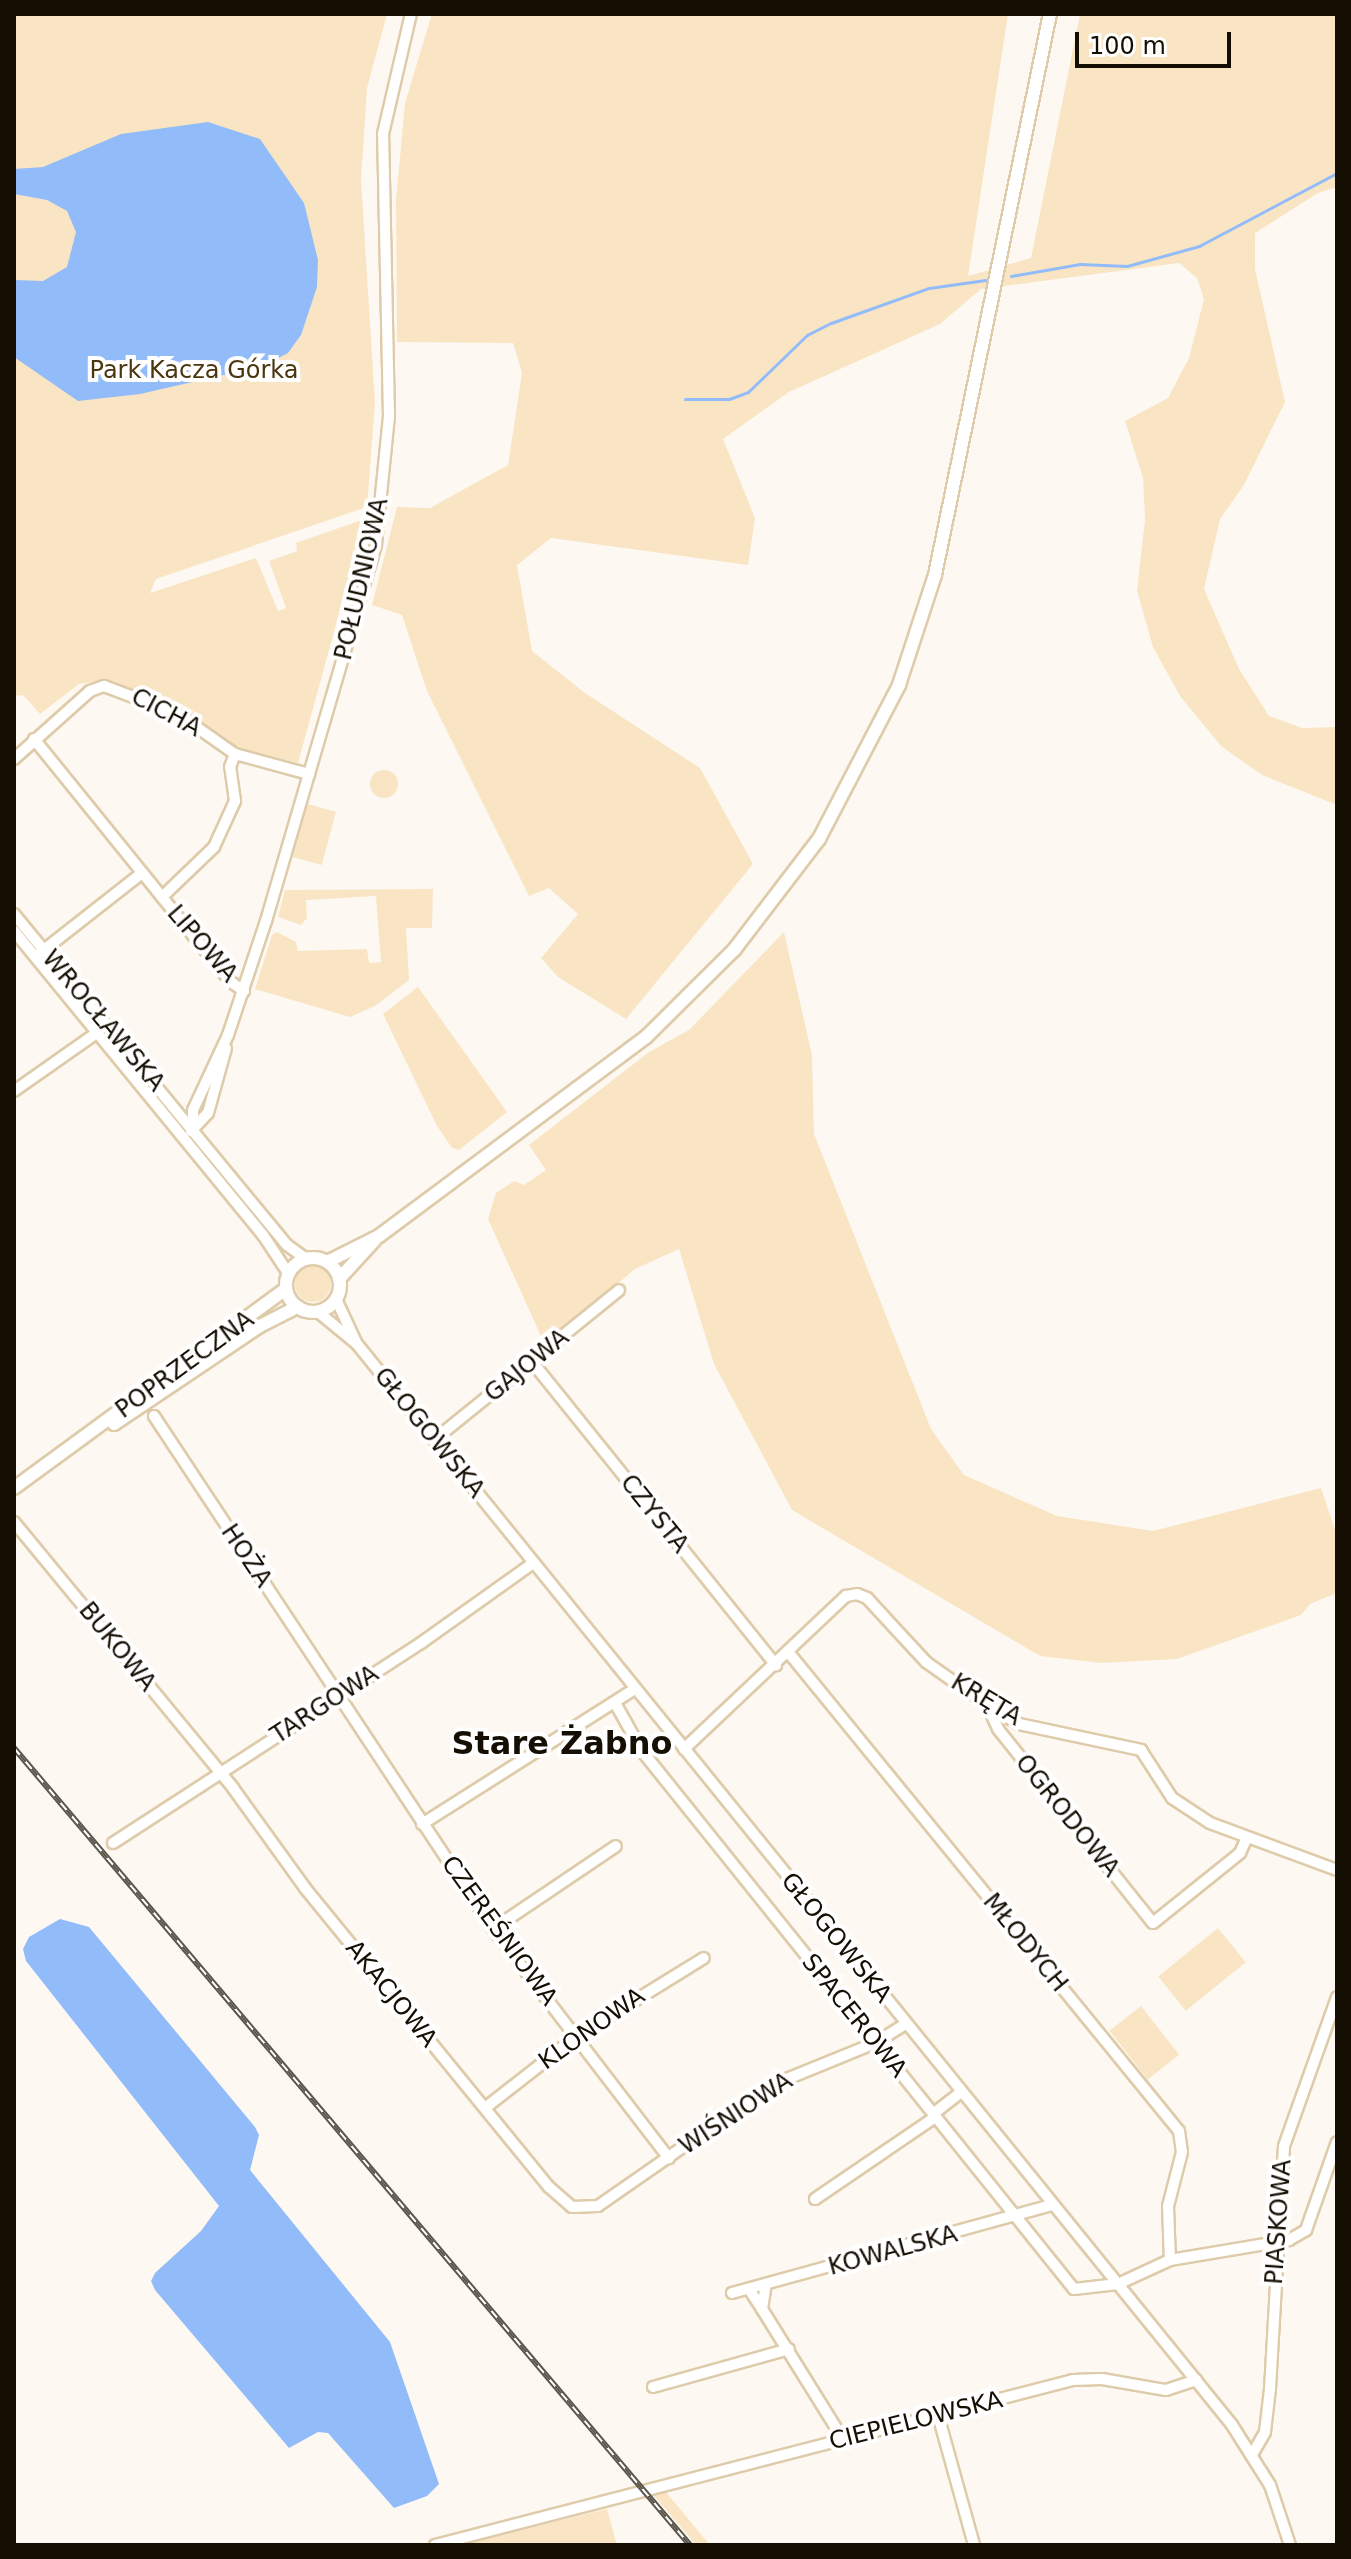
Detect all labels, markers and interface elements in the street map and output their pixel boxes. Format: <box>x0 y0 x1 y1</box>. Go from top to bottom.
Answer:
scale bar <box>1079 16 1235 66</box>
text: 100 m <box>1089 32 1166 60</box>
park label: Park Kacza Górka <box>90 357 298 385</box>
street label: POŁUDNIOWA <box>329 495 395 663</box>
street label: CICHA <box>126 683 206 743</box>
street label: LIPOWA <box>161 900 243 988</box>
street label: WROCŁAWSKA <box>36 945 170 1097</box>
street label: POPRZECZNA <box>110 1305 260 1425</box>
street label: GAJOWA <box>479 1323 575 1409</box>
street label: GŁOGOWSKA <box>368 1362 490 1504</box>
street label: CZYSTA <box>614 1469 694 1559</box>
street label: HOŻA <box>215 1519 277 1593</box>
street label: BUKOWA <box>72 1597 162 1697</box>
street label: TARGOWA <box>266 1660 384 1750</box>
street label: KRĘTA <box>946 1668 1026 1732</box>
district label: Stare Żabno <box>451 1724 673 1762</box>
street label: OGRODOWA <box>1009 1749 1125 1883</box>
street label: CZEREŚNIOWA <box>435 1850 563 2012</box>
street label: GŁOGOWSKA <box>775 1867 897 2009</box>
street label: MŁODYCH <box>977 1888 1073 1998</box>
street label: AKACJOWA <box>339 1935 443 2053</box>
street label: SPACEROWA <box>795 1948 913 2084</box>
street label: KLONOWA <box>533 1982 651 2076</box>
street label: WIŚNIOWA <box>674 2067 798 2161</box>
street label: PIASKOWA <box>1260 2158 1298 2286</box>
street label: KOWALSKA <box>825 2220 961 2282</box>
street label: CIEPIELOWSKA <box>826 2386 1006 2456</box>

